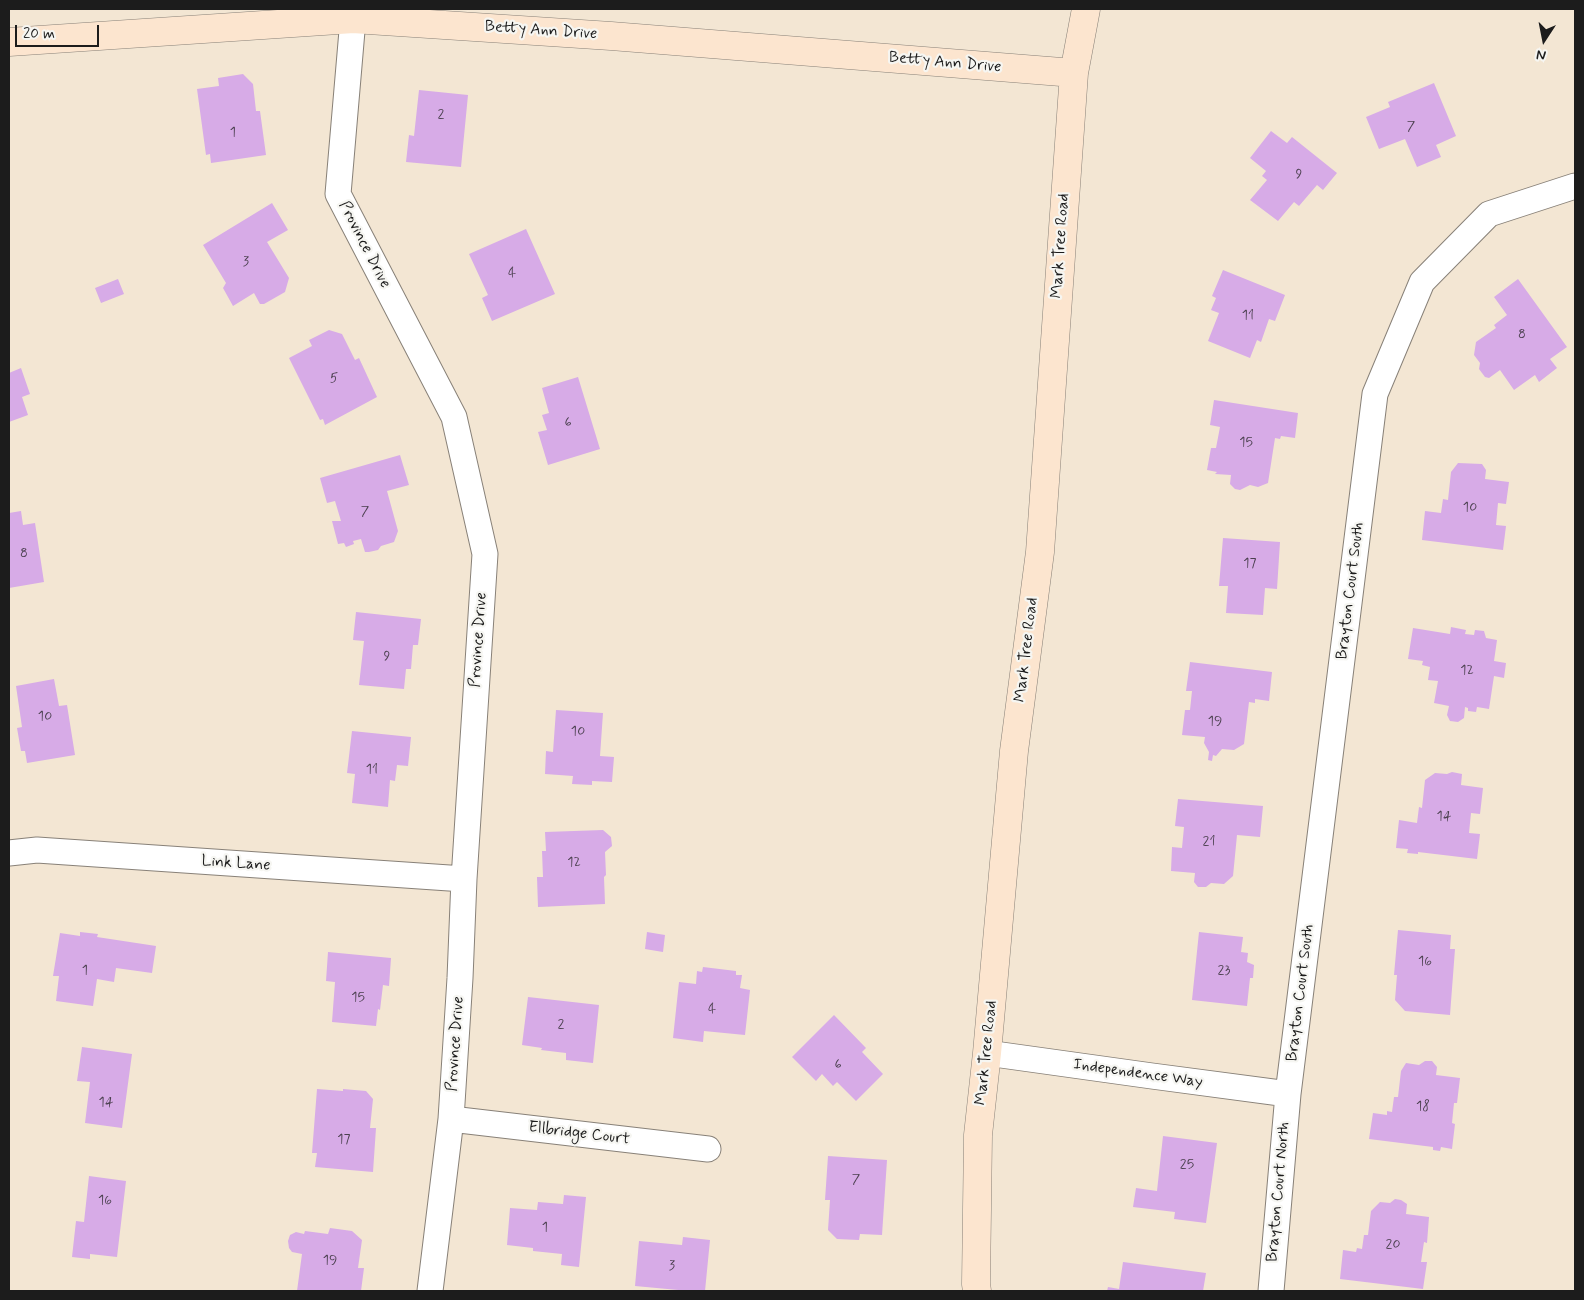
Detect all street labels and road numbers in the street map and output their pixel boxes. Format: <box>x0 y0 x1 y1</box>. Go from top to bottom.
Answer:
street label: Betty Ann Drive <box>484 17 598 45</box>
street label: Betty Ann Drive <box>888 49 1002 77</box>
street label: Mark Tree Road <box>1048 193 1074 299</box>
street label: Province Drive <box>334 198 394 292</box>
street label: Brayton Court South <box>1333 521 1369 661</box>
street label: Province Drive <box>466 592 492 688</box>
street label: Mark Tree Road <box>1011 597 1043 703</box>
street label: Link Lane <box>201 852 271 876</box>
street label: Brayton Court South <box>1283 923 1319 1063</box>
street label: Province Drive <box>443 996 469 1092</box>
street label: Mark Tree Road <box>972 1000 1002 1106</box>
street label: Independence Way <box>1072 1055 1204 1093</box>
street label: Ellbridge Court <box>527 1118 631 1150</box>
street label: Brayton Court North <box>1263 1121 1295 1263</box>

